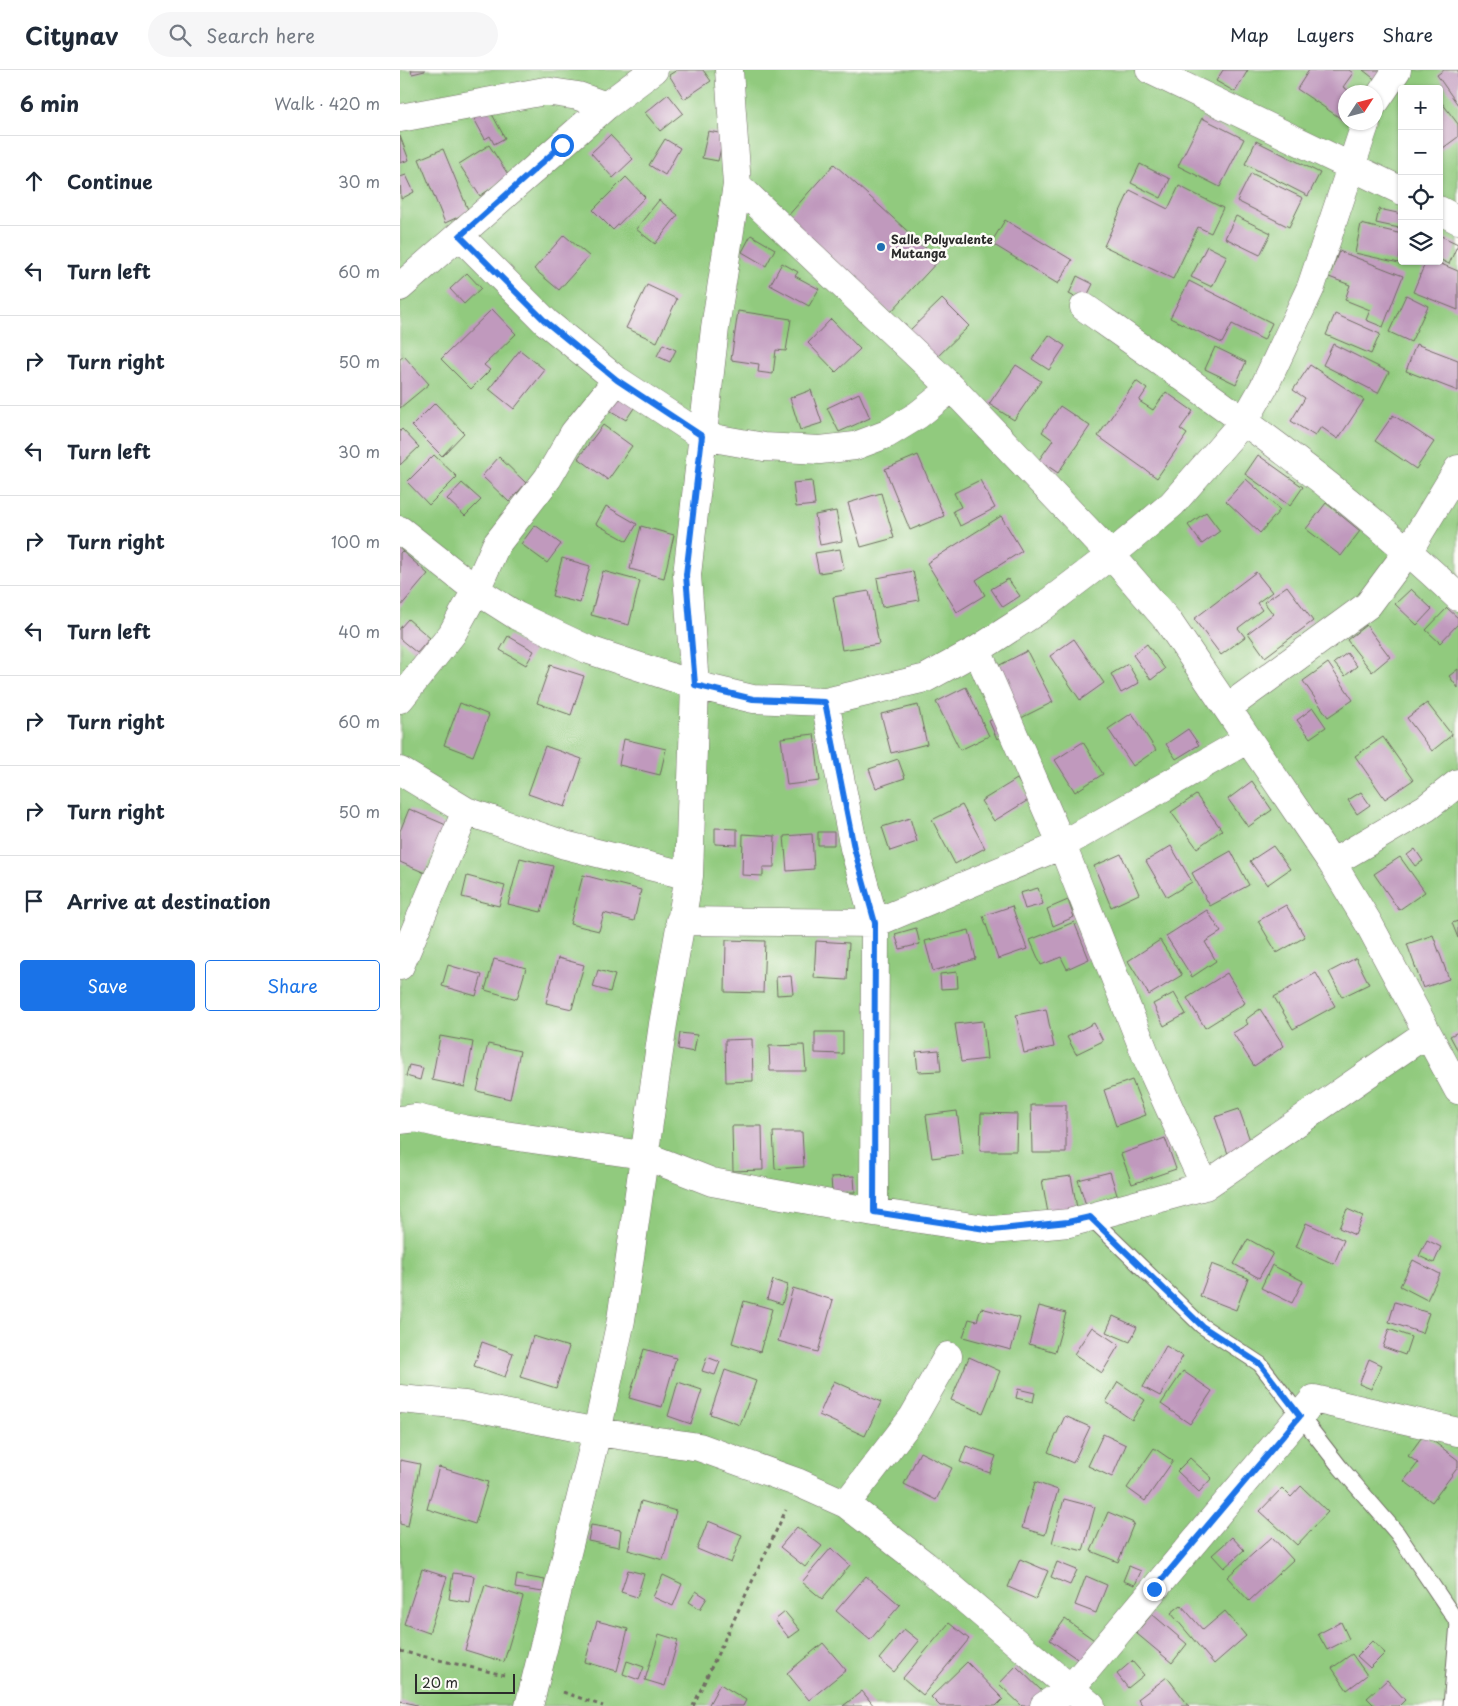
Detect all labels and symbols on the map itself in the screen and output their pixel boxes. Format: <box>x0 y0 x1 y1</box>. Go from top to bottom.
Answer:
north arrow <box>1338 85 1383 130</box>
route start <box>551 134 574 157</box>
place label: Salle Polyvalente Mutanga <box>891 230 993 262</box>
marker: Salle Polyvalente Mutanga <box>875 241 887 253</box>
route end <box>1143 1578 1166 1601</box>
scale bar <box>415 1671 515 1694</box>

